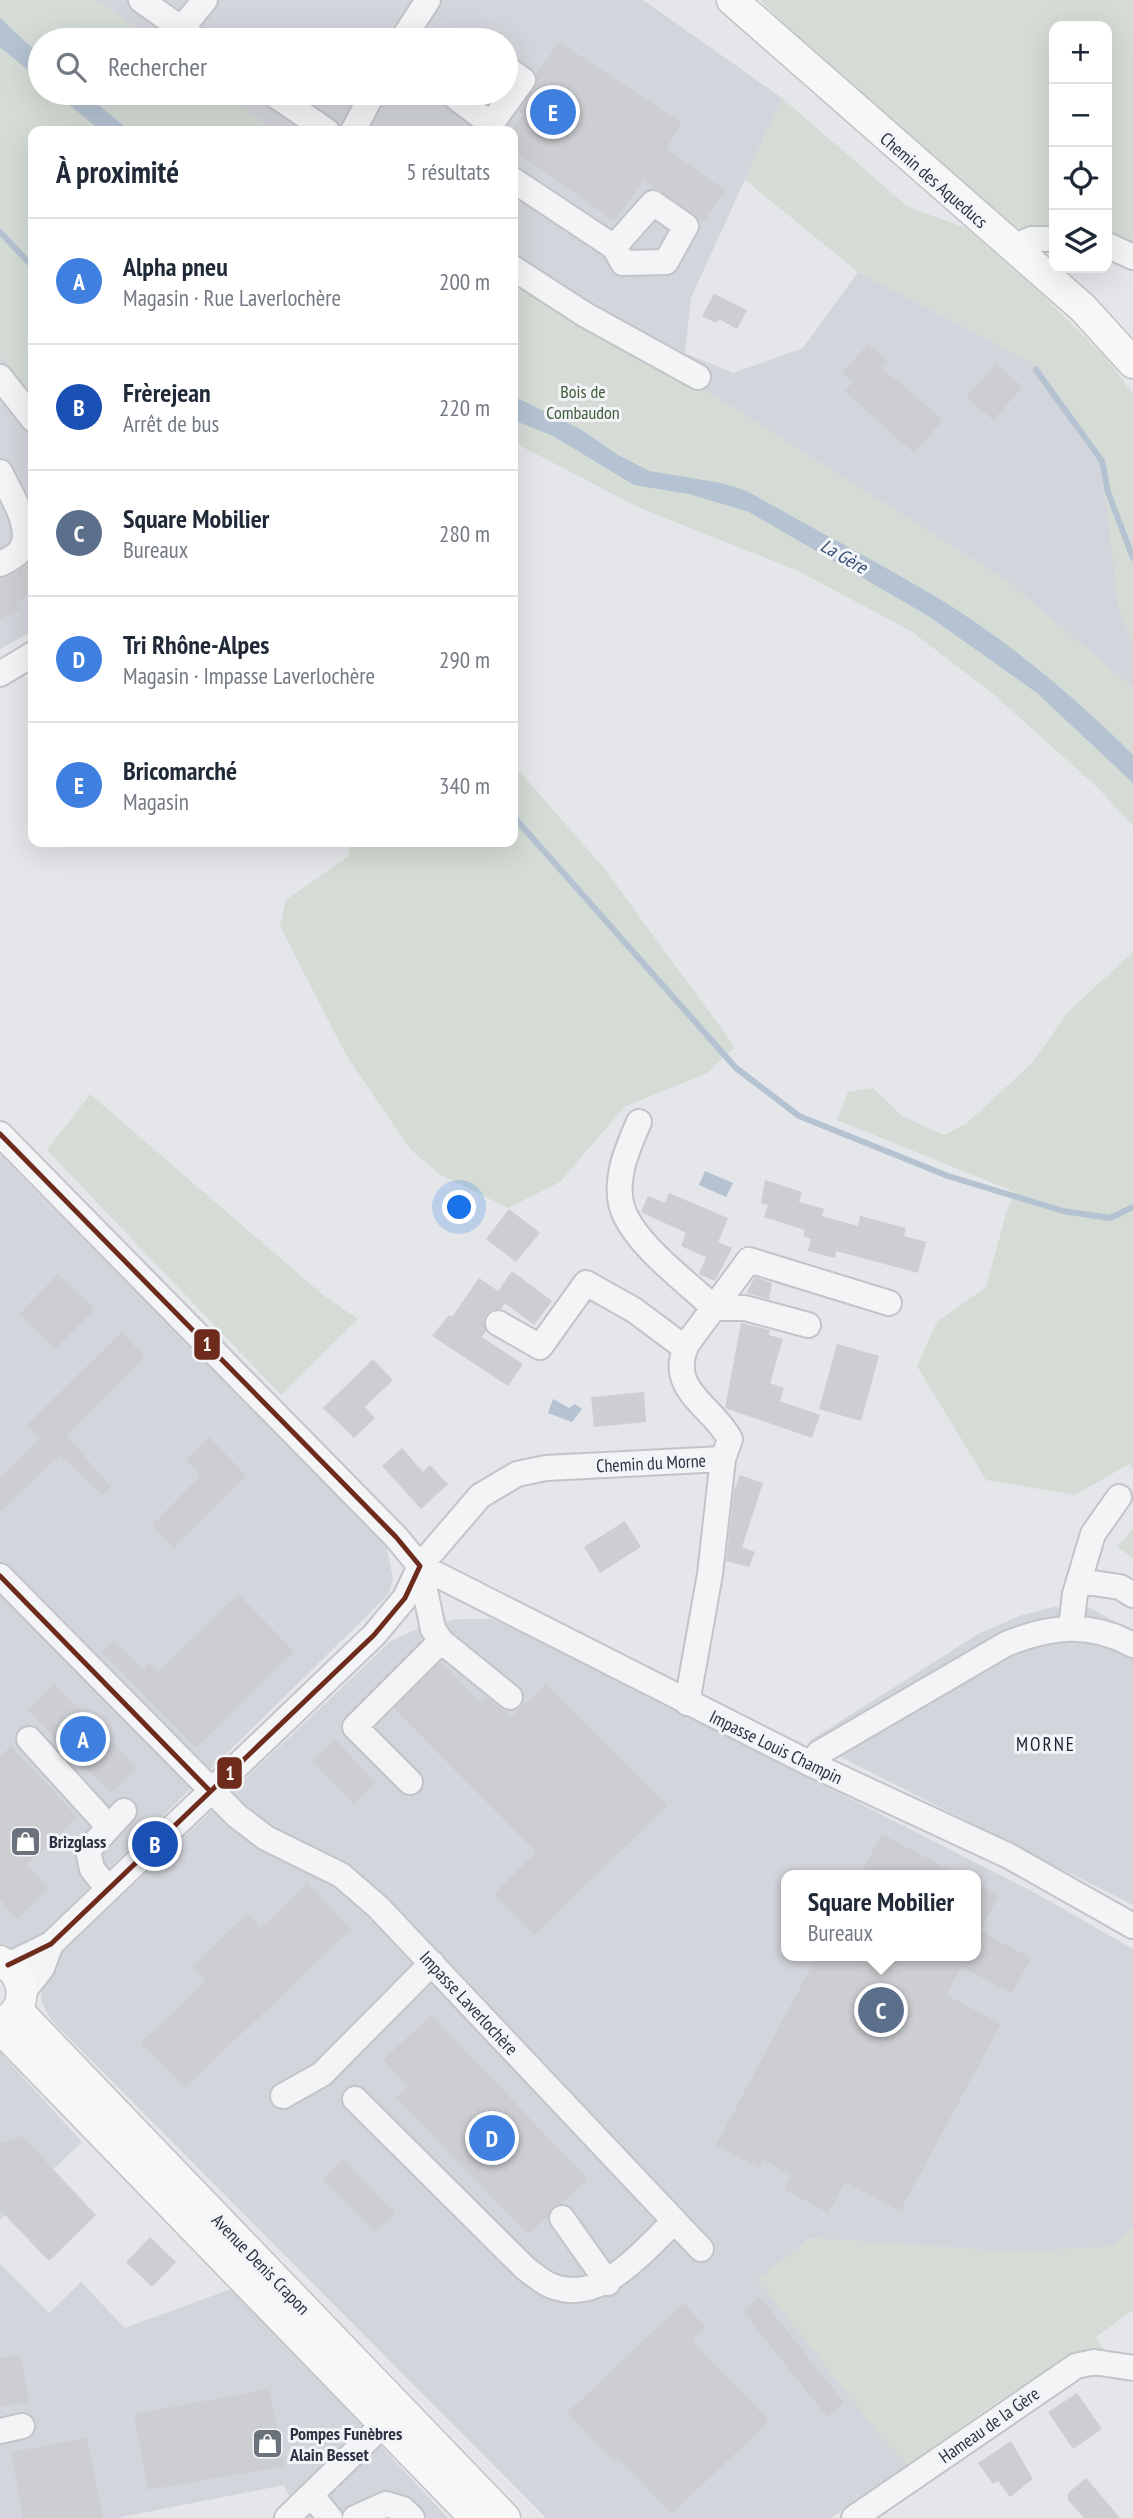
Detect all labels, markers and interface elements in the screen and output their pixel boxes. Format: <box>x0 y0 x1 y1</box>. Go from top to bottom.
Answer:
map controls <box>1049 21 1112 273</box>
button: + <box>1049 21 1112 84</box>
search box <box>28 28 518 105</box>
icon: search <box>52 48 90 86</box>
text: Rechercher <box>108 50 207 83</box>
button: − <box>1049 84 1112 147</box>
pin: E <box>530 86 576 138</box>
street label: Chemin des Aqueducs <box>876 127 992 233</box>
button: locate <box>1049 147 1112 210</box>
text: À proximité <box>56 152 179 191</box>
text: 5 résultats <box>406 157 490 186</box>
button: layers <box>1049 210 1112 273</box>
text: Alpha pneu <box>123 250 228 283</box>
text: A <box>73 267 85 296</box>
text: 200 m <box>439 267 490 296</box>
text: Magasin · Rue Laverlochère <box>123 283 341 312</box>
text: Frèrejean <box>123 376 211 409</box>
park label: Bois de Combaudon <box>546 380 620 424</box>
text: B <box>73 393 85 422</box>
text: 220 m <box>439 393 490 422</box>
text: Arrêt de bus <box>123 409 219 438</box>
text: Square Mobilier <box>123 502 269 535</box>
text: C <box>74 519 84 548</box>
text: 280 m <box>439 519 490 548</box>
water label: La Gère <box>817 533 872 579</box>
text: Bureaux <box>123 535 188 564</box>
text: Tri Rhône-Alpes <box>123 628 269 661</box>
text: D <box>73 645 85 674</box>
text: 290 m <box>439 645 490 674</box>
text: Magasin · Impasse Laverlochère <box>123 661 375 690</box>
text: Bricomarché <box>123 754 237 787</box>
text: E <box>74 771 84 800</box>
text: 340 m <box>439 771 490 800</box>
text: Magasin <box>123 787 189 816</box>
your location <box>442 1190 476 1224</box>
line badge: 1 <box>193 1328 221 1361</box>
text: 1 <box>202 1332 212 1356</box>
street label: Chemin du Morne <box>596 1449 706 1477</box>
street label: Impasse Louis Champin <box>706 1705 846 1789</box>
pin: A <box>60 1713 106 1765</box>
district label: MORNE <box>1016 1732 1076 1756</box>
line badge: 1 <box>216 1756 243 1790</box>
text: 1 <box>225 1761 235 1785</box>
pin: B <box>132 1818 178 1870</box>
shop icon: Brizglass <box>9 1824 43 1858</box>
place label: Brizglass <box>49 1830 106 1853</box>
popup <box>781 1870 981 1961</box>
text: Square Mobilier <box>808 1885 954 1918</box>
text: Bureaux <box>808 1918 873 1947</box>
street label: Impasse Laverlochère <box>415 1946 523 2060</box>
pin: C <box>858 1984 904 2036</box>
pin: D <box>469 2112 515 2164</box>
street label: Avenue Denis Crapon <box>207 2209 315 2319</box>
street label: Hameau de la Gère <box>934 2382 1044 2468</box>
place label: Pompes Funèbres Alain Besset <box>289 2422 402 2466</box>
shop icon: Pompes Funèbres Alain Besset <box>250 2426 284 2460</box>

